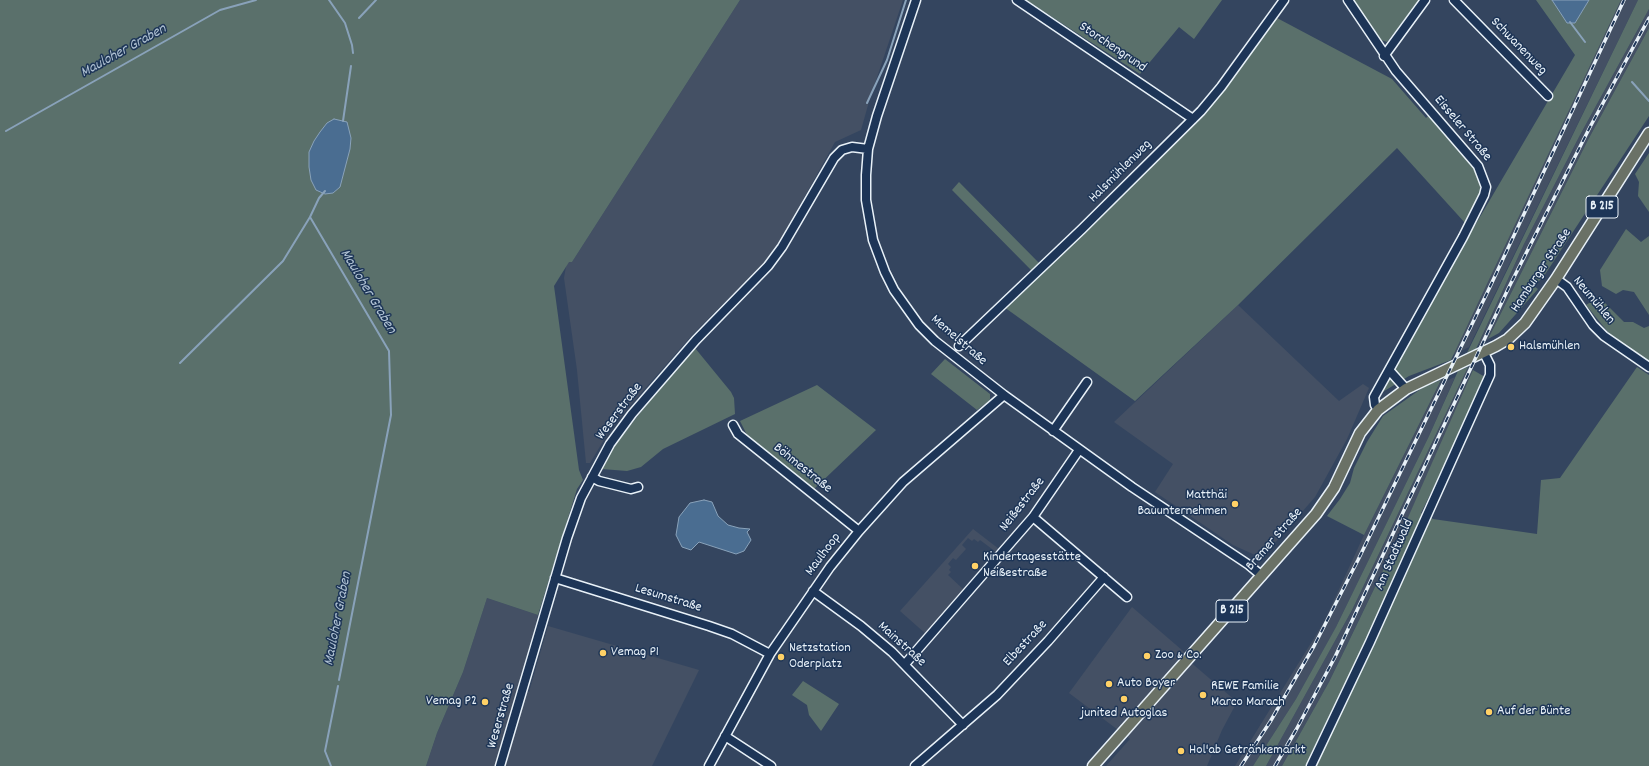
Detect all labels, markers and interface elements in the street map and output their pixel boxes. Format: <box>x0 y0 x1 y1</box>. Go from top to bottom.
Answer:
street label: Schwanenweg <box>1486 14 1550 80</box>
street label: Storchengrund <box>1075 19 1149 77</box>
water label: Mauloher Graben <box>78 21 170 83</box>
street label: Eisseler Straße <box>1430 93 1494 165</box>
street label: Halsmühlenweg <box>1086 137 1156 207</box>
road number: B 215 <box>1586 196 1618 218</box>
street label: Hamburger Straße <box>1508 226 1576 316</box>
water label: Mauloher Graben <box>335 247 399 337</box>
street label: Neumühlen <box>1568 274 1618 328</box>
street label: Memelstraße <box>926 312 990 370</box>
place label: Halsmühlen <box>1519 339 1580 355</box>
marker: Halsmühlen <box>1506 342 1516 352</box>
street label: Weserstraße <box>593 380 647 444</box>
street label: Böhmestraße <box>769 440 835 498</box>
street label: Neißestraße <box>997 475 1049 535</box>
place label: Matthäi Bauunternehmen <box>1137 488 1227 520</box>
marker: Matthäi Bauunternehmen <box>1230 499 1240 509</box>
street label: Bremer Straße <box>1243 505 1307 575</box>
street label: Am Stadtwald <box>1372 517 1418 593</box>
street label: Maulhoop <box>802 530 846 580</box>
place label: Kindertagesstätte Neißestraße <box>983 550 1081 582</box>
marker: Kindertagesstätte Neißestraße <box>970 561 980 571</box>
water label: Mauloher Graben <box>321 571 357 667</box>
street label: Lesumstraße <box>633 581 703 617</box>
road number: B 215 <box>1216 600 1248 622</box>
street label: Elbestraße <box>1000 617 1052 671</box>
street label: Mainstraße <box>873 619 929 671</box>
place label: Netzstation Oderplatz <box>789 641 851 674</box>
place label: Vemag P1 <box>611 645 659 661</box>
marker: Vemag P1 <box>598 648 608 658</box>
place label: Zoo & Co. <box>1155 648 1202 664</box>
marker: Zoo & Co. <box>1142 651 1152 661</box>
marker: Netzstation Oderplatz <box>776 652 786 662</box>
place label: Auto Boyer <box>1117 676 1175 692</box>
marker: Auto Boyer <box>1104 679 1114 689</box>
place label: REWE Familie Marco Marach <box>1211 679 1285 712</box>
street label: Weserstraße <box>485 681 519 751</box>
marker: REWE Familie Marco Marach <box>1198 690 1208 700</box>
place label: Vemag P2 <box>426 694 477 710</box>
marker: junited Autoglas <box>1119 694 1129 704</box>
marker: Vemag P2 <box>480 697 490 707</box>
place label: Auf der Bünte <box>1497 704 1570 720</box>
place label: junited Autoglas <box>1081 706 1167 722</box>
marker: Auf der Bünte <box>1484 707 1494 717</box>
place label: Hol'ab Getränkemarkt <box>1189 743 1306 759</box>
marker: Hol'ab Getränkemarkt <box>1176 746 1186 756</box>

